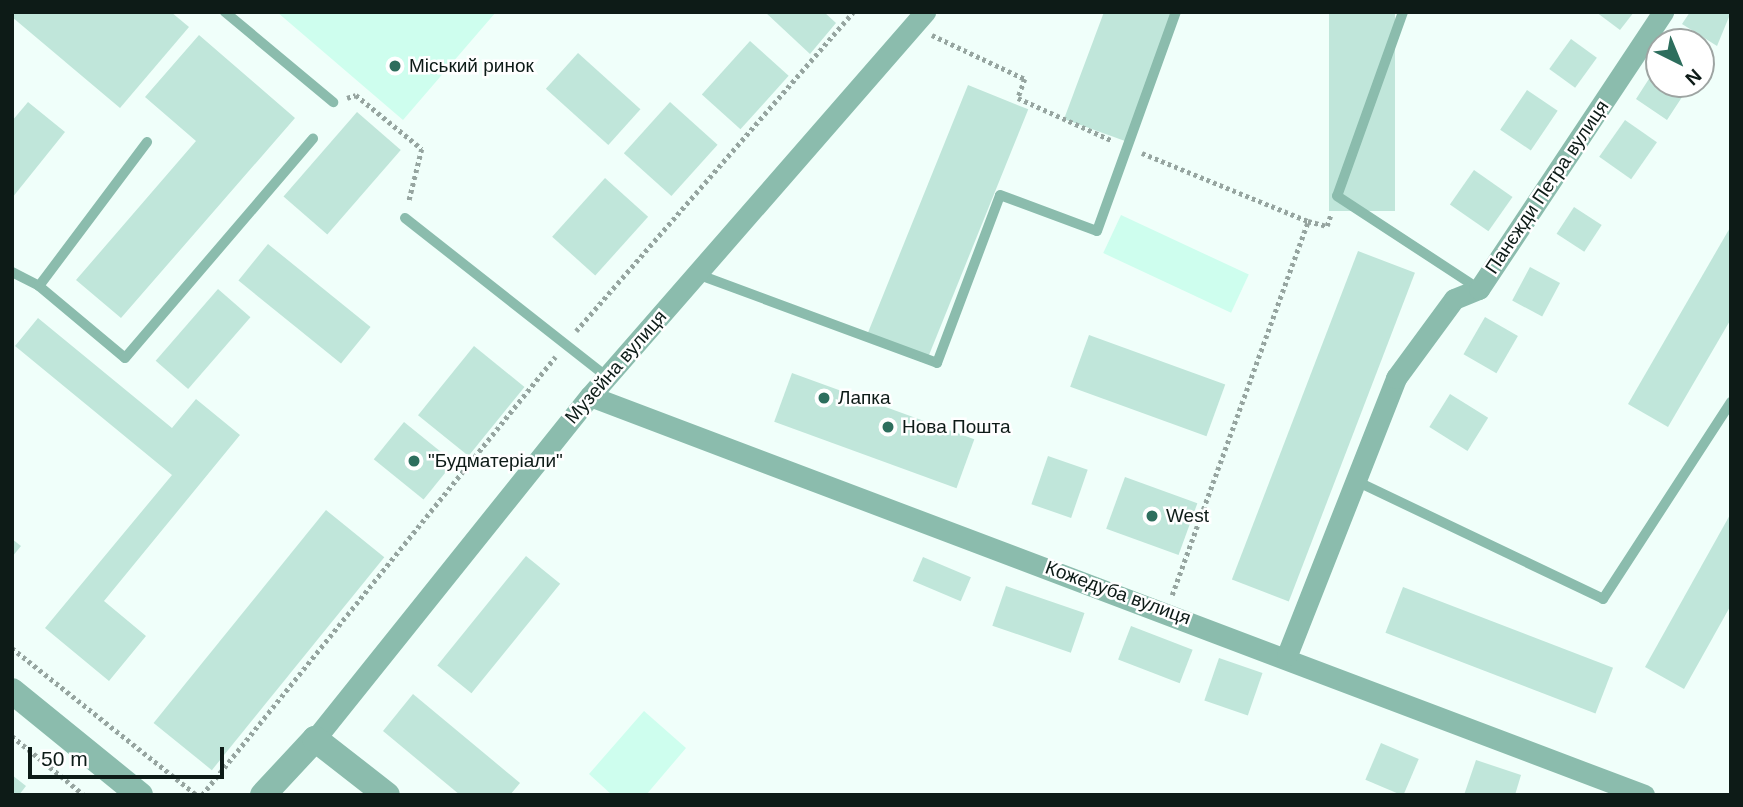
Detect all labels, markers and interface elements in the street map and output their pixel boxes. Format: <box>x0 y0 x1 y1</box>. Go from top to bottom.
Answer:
north arrow <box>1645 28 1715 98</box>
place label: Міський ринок <box>409 55 534 77</box>
marker: Міський ринок <box>387 58 403 74</box>
text: N <box>1681 65 1705 90</box>
street label: Панєжди Петра вулиця <box>1480 96 1614 278</box>
street label: Музейна вулиця <box>560 305 672 429</box>
place label: Лапка <box>838 387 891 409</box>
marker: Лапка <box>816 390 832 406</box>
place label: Нова Пошта <box>902 416 1011 438</box>
marker: Нова Пошта <box>880 419 896 435</box>
place label: "Будматеріали" <box>428 450 563 472</box>
marker: "Будматеріали" <box>406 453 422 469</box>
place label: West <box>1166 505 1209 527</box>
marker: West <box>1144 508 1160 524</box>
street label: Кожедуба вулиця <box>1042 556 1194 630</box>
scale bar <box>32 734 228 778</box>
text: 50 m <box>41 747 88 770</box>

